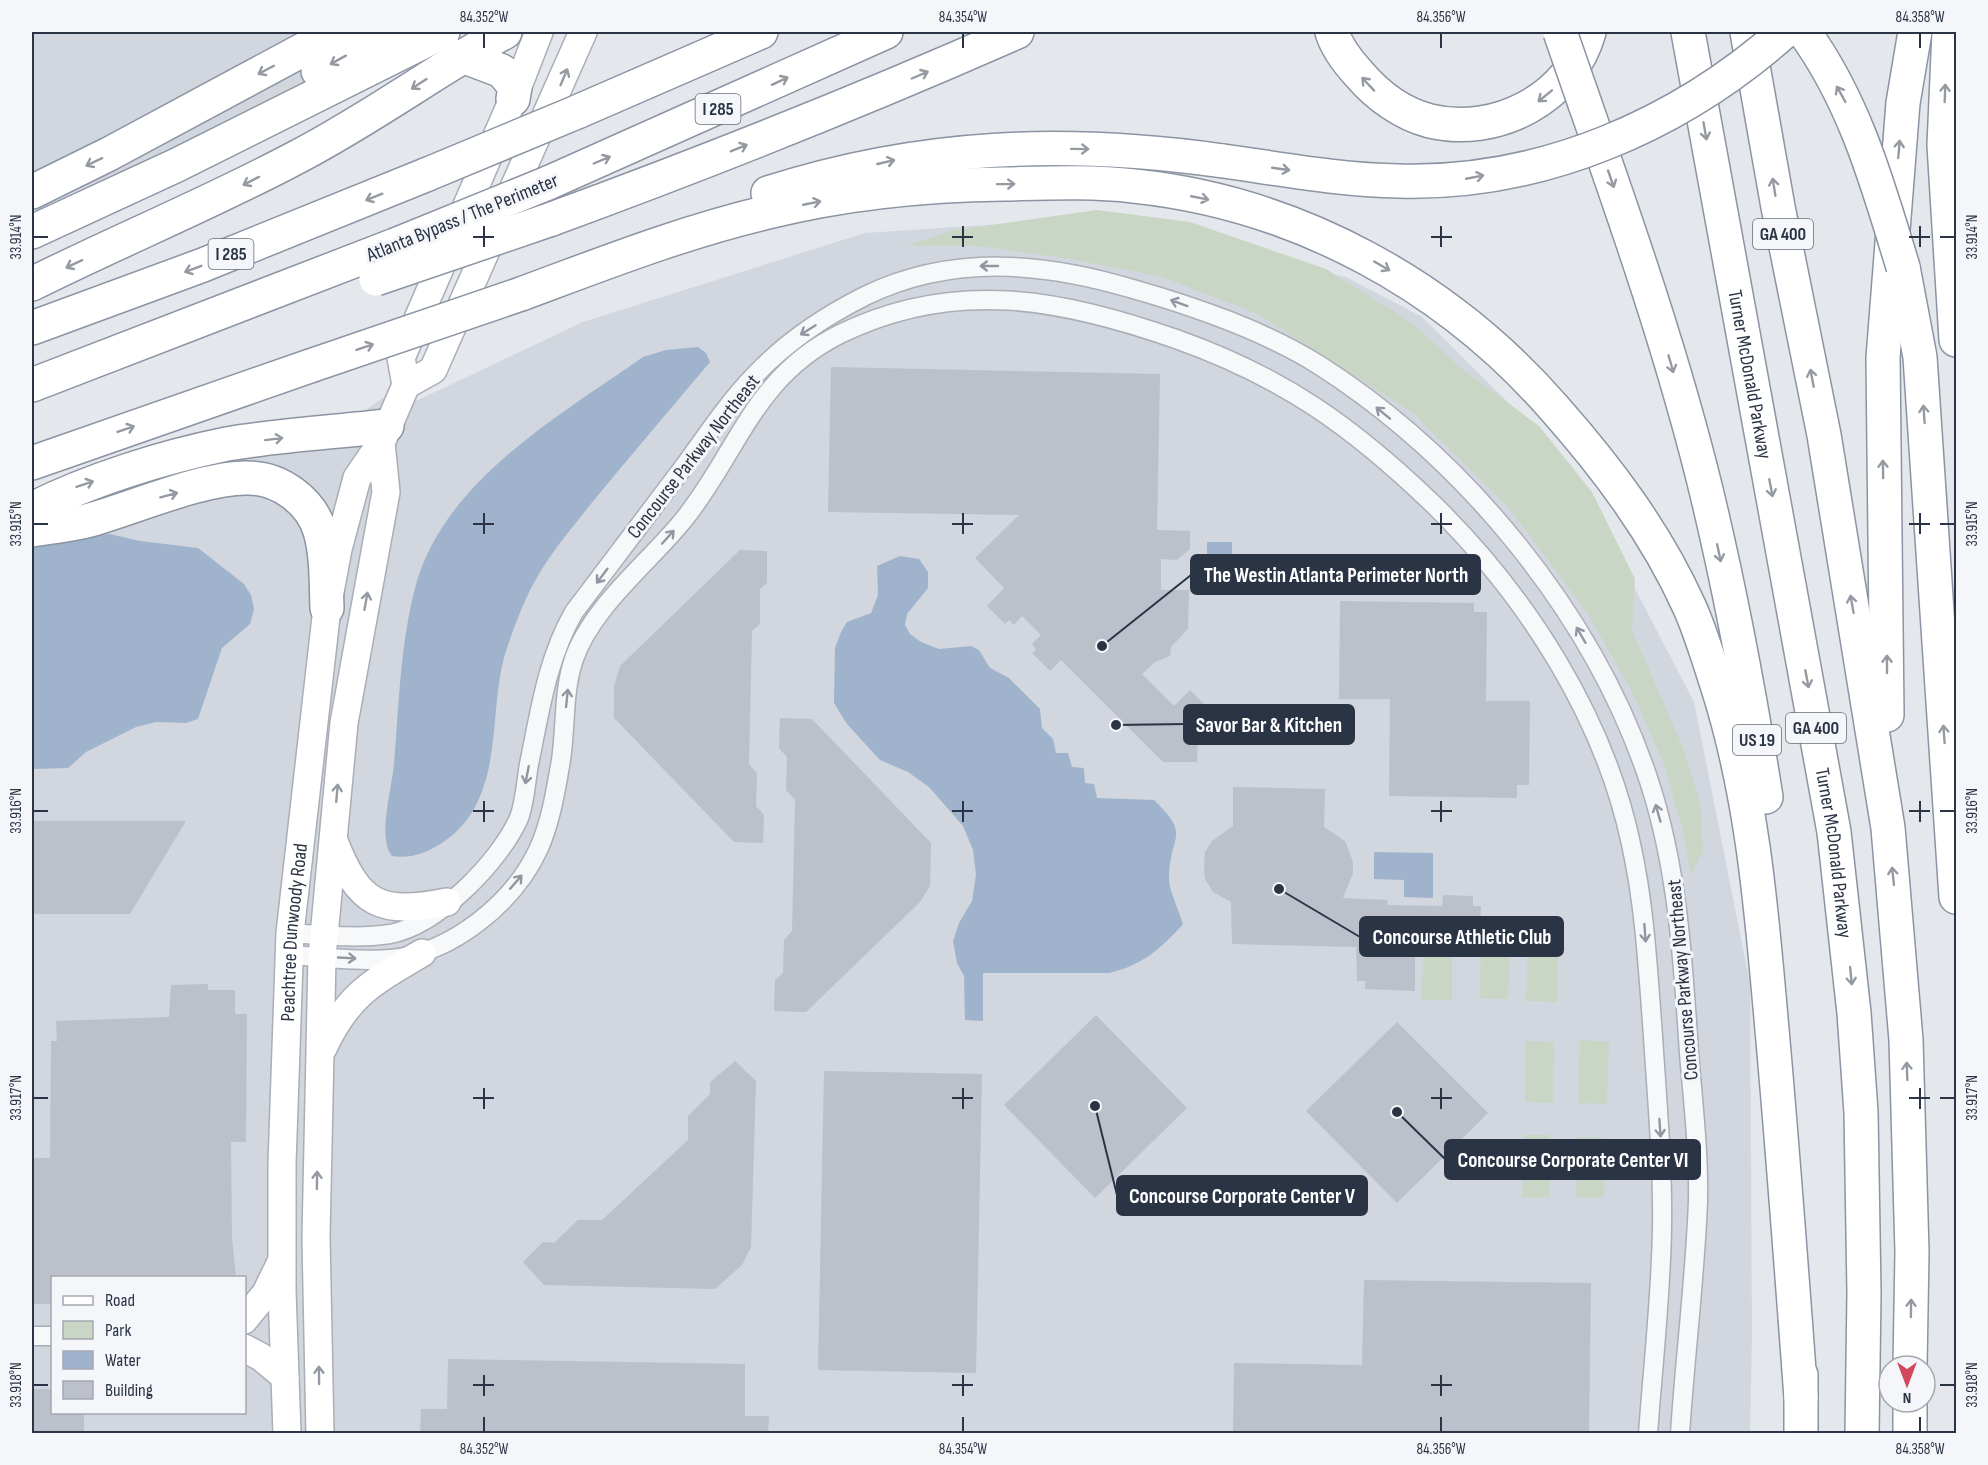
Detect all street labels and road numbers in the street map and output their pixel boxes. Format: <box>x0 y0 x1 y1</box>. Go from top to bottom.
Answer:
road number: I 285 <box>696 94 740 124</box>
street label: Atlanta Bypass / The Perimeter <box>362 168 562 268</box>
road number: GA 400 <box>1753 219 1813 249</box>
road number: I 285 <box>208 239 254 269</box>
street label: Turner McDonald Parkway <box>1722 288 1777 461</box>
street label: Concourse Parkway Northeast <box>622 370 765 543</box>
road number: GA 400 <box>1786 713 1846 743</box>
road number: US 19 <box>1733 725 1781 755</box>
street label: Turner McDonald Parkway <box>1810 766 1857 940</box>
street label: Peachtree Dunwoody Road <box>276 842 313 1022</box>
street label: Concourse Parkway Northeast <box>1662 878 1704 1081</box>

